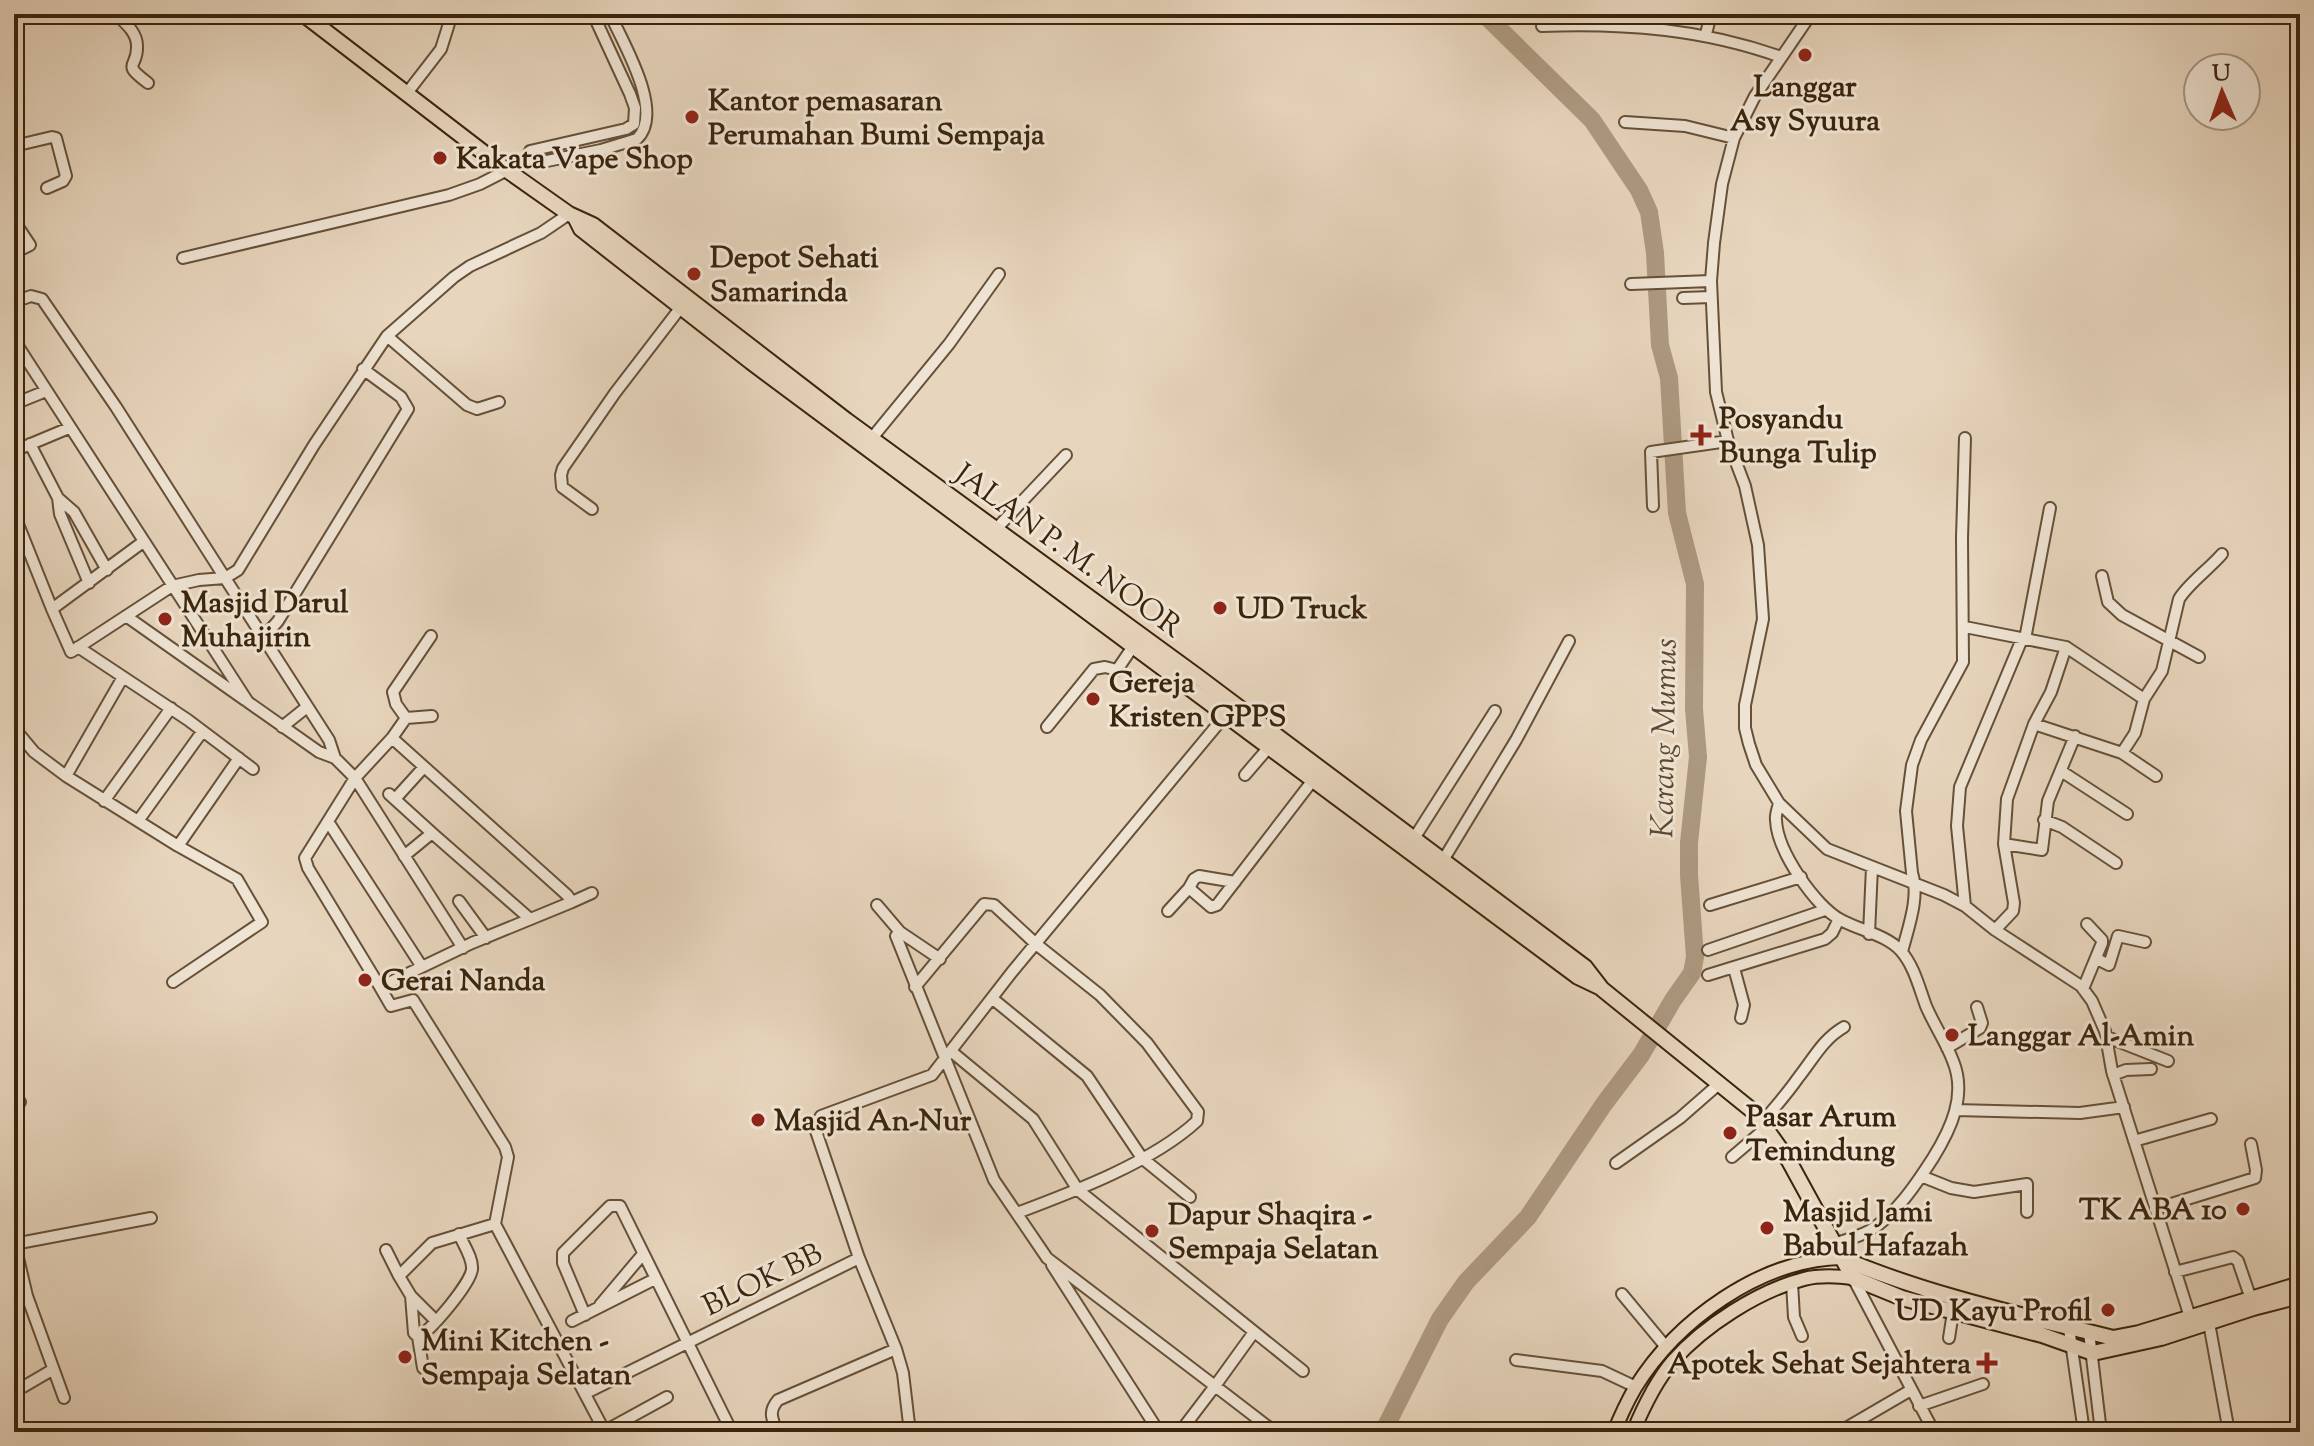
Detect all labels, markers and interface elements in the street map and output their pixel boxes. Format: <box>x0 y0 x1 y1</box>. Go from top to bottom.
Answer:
marker: Langgar Asy Syuura <box>1796 46 1814 64</box>
north arrow <box>2182 52 2262 132</box>
text: U <box>2212 59 2231 91</box>
place label: Langgar Asy Syuura <box>1730 67 1880 144</box>
place label: Kantor pemasaran Perumahan Bumi Sempaja <box>708 81 1045 158</box>
marker: Kantor pemasaran Perumahan Bumi Sempaja <box>683 108 701 126</box>
place label: Kakata Vape Shop <box>456 139 693 182</box>
marker: Kakata Vape Shop <box>431 149 449 167</box>
place label: Depot Sehati Samarinda <box>710 238 879 315</box>
marker: Depot Sehati Samarinda <box>685 265 703 283</box>
place label: Posyandu Bunga Tulip <box>1719 399 1877 476</box>
marker: Posyandu Bunga Tulip <box>1690 424 1712 446</box>
street label: JALAN P. M. NOOR <box>943 453 1191 650</box>
place label: Masjid Darul Muhajirin <box>181 583 349 660</box>
place label: UD Truck <box>1236 589 1368 632</box>
marker: UD Truck <box>1211 599 1229 617</box>
marker: Masjid Darul Muhajirin <box>156 610 174 628</box>
water label: Karang Mumus <box>1641 638 1691 838</box>
place label: Gereja Kristen GPPS <box>1109 663 1286 740</box>
marker: Gereja Kristen GPPS <box>1084 690 1102 708</box>
place label: Gerai Nanda <box>381 961 546 1004</box>
marker: Gerai Nanda <box>356 971 374 989</box>
place label: Langgar Al-Amin <box>1968 1016 2194 1059</box>
marker: Langgar Al-Amin <box>1943 1026 1961 1044</box>
place label: Pasar Arum Temindung <box>1746 1097 1896 1174</box>
place label: Masjid An-Nur <box>774 1101 972 1144</box>
marker: Masjid An-Nur <box>749 1111 767 1129</box>
marker: Pasar Arum Temindung <box>1721 1124 1739 1142</box>
place label: TK ABA 10 <box>2079 1190 2227 1233</box>
place label: Masjid Jami Babul Hafazah <box>1783 1192 1969 1269</box>
place label: Dapur Shaqira - Sempaja Selatan <box>1168 1195 1379 1272</box>
marker: TK ABA 10 <box>2234 1200 2252 1218</box>
marker: Masjid Jami Babul Hafazah <box>1758 1219 1776 1237</box>
marker: Dapur Shaqira - Sempaja Selatan <box>1143 1222 1161 1240</box>
street label: BLOK BB <box>696 1234 830 1329</box>
place label: UD Kayu Profil <box>1895 1291 2093 1334</box>
marker: UD Kayu Profil <box>2099 1301 2117 1319</box>
place label: Mini Kitchen - Sempaja Selatan <box>421 1321 632 1398</box>
place label: Apotek Sehat Sejahtera <box>1667 1344 1971 1387</box>
marker: Mini Kitchen - Sempaja Selatan <box>396 1348 414 1366</box>
marker: Apotek Sehat Sejahtera <box>1978 1354 1996 1372</box>

